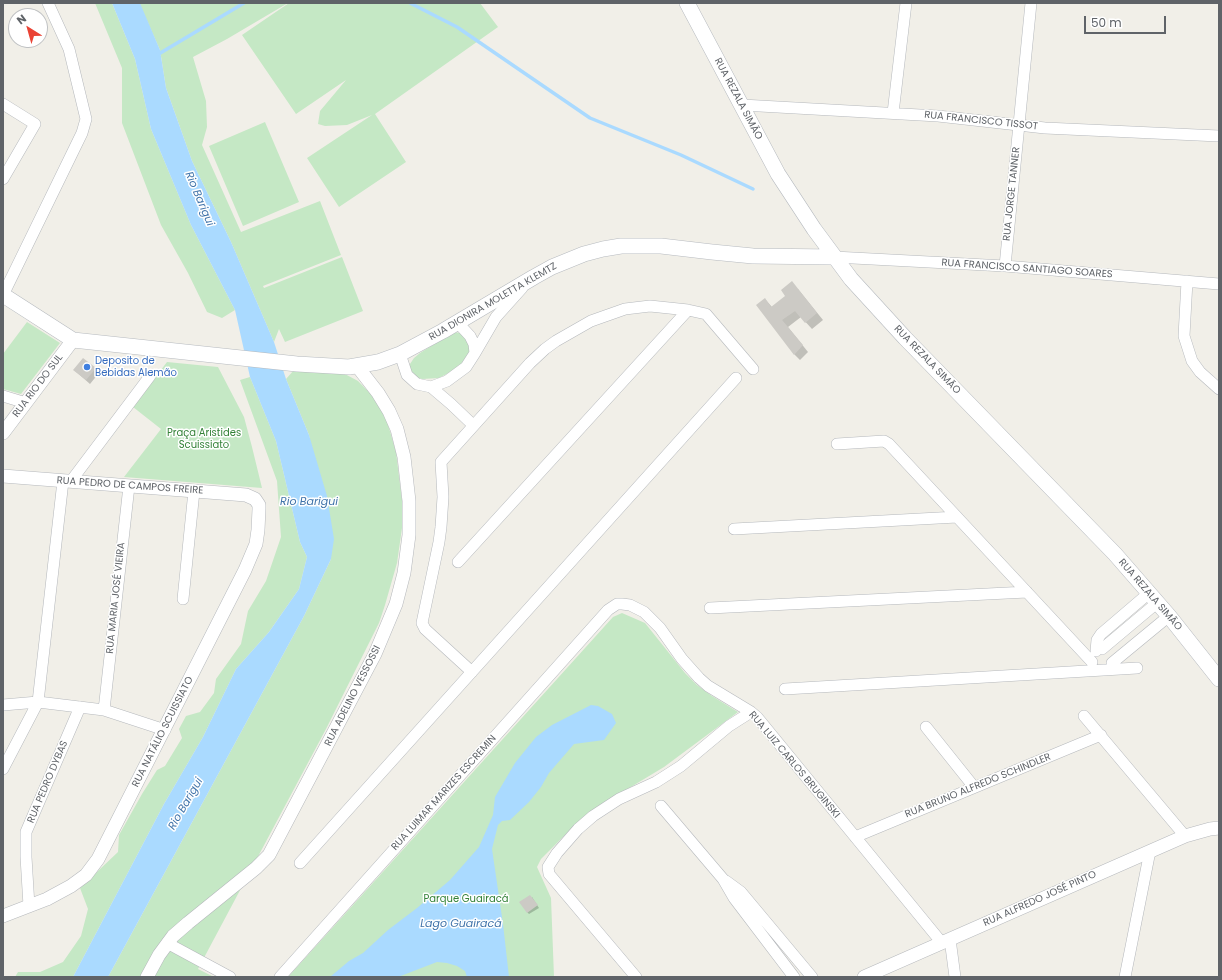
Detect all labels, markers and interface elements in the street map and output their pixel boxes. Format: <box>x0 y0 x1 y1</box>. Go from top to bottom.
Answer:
north arrow <box>8 8 48 48</box>
scale bar <box>1086 8 1168 34</box>
text: N <box>13 10 30 28</box>
text: 50 m <box>1091 14 1122 31</box>
street label: RUA REZALA SIMÃO <box>711 56 765 142</box>
street label: RUA FRANCISCO TISSOT <box>924 109 1038 133</box>
street label: RUA JORGE TANNER <box>1001 146 1023 242</box>
water label: Rio Barigui <box>182 170 216 228</box>
street label: RUA FRANCISCO SANTIAGO SOARES <box>941 257 1113 281</box>
street label: RUA DIONIRA MOLETTA KLEMTZ <box>427 260 559 344</box>
street label: RUA REZALA SIMÃO <box>891 323 963 397</box>
street label: RUA RIO DO SUL <box>10 352 66 420</box>
place label: Deposito de Bebidas Alemão <box>95 355 177 378</box>
marker: Deposito de Bebidas Alemão <box>82 362 92 372</box>
park label: Praça Aristides Scuissiato <box>167 427 241 450</box>
street label: RUA PEDRO DE CAMPOS FREIRE <box>56 475 204 497</box>
water label: Rio Barigui <box>280 495 338 509</box>
street label: RUA MARIA JOSÉ VIEIRA <box>104 542 128 654</box>
street label: RUA REZALA SIMÃO <box>1116 557 1184 633</box>
street label: RUA ADELINO VESSOSSI <box>322 644 384 748</box>
street label: RUA NATÁLIO SCUISSIATO <box>130 675 196 789</box>
street label: RUA LUIZ CARLOS BRUGINSKI <box>746 709 842 821</box>
street label: RUA LUIMAR MARIZES ESCREMIN <box>389 733 499 853</box>
street label: RUA PEDRO DYBAS <box>25 739 71 825</box>
street label: RUA BRUNO ALFREDO SCHINDLER <box>903 751 1053 821</box>
water label: Rio Barigui <box>166 776 206 832</box>
street label: RUA ALFREDO JOSÉ PINTO <box>982 869 1098 929</box>
park label: Parque Guairacá <box>423 893 509 905</box>
water label: Lago Guairacá <box>420 917 502 931</box>

